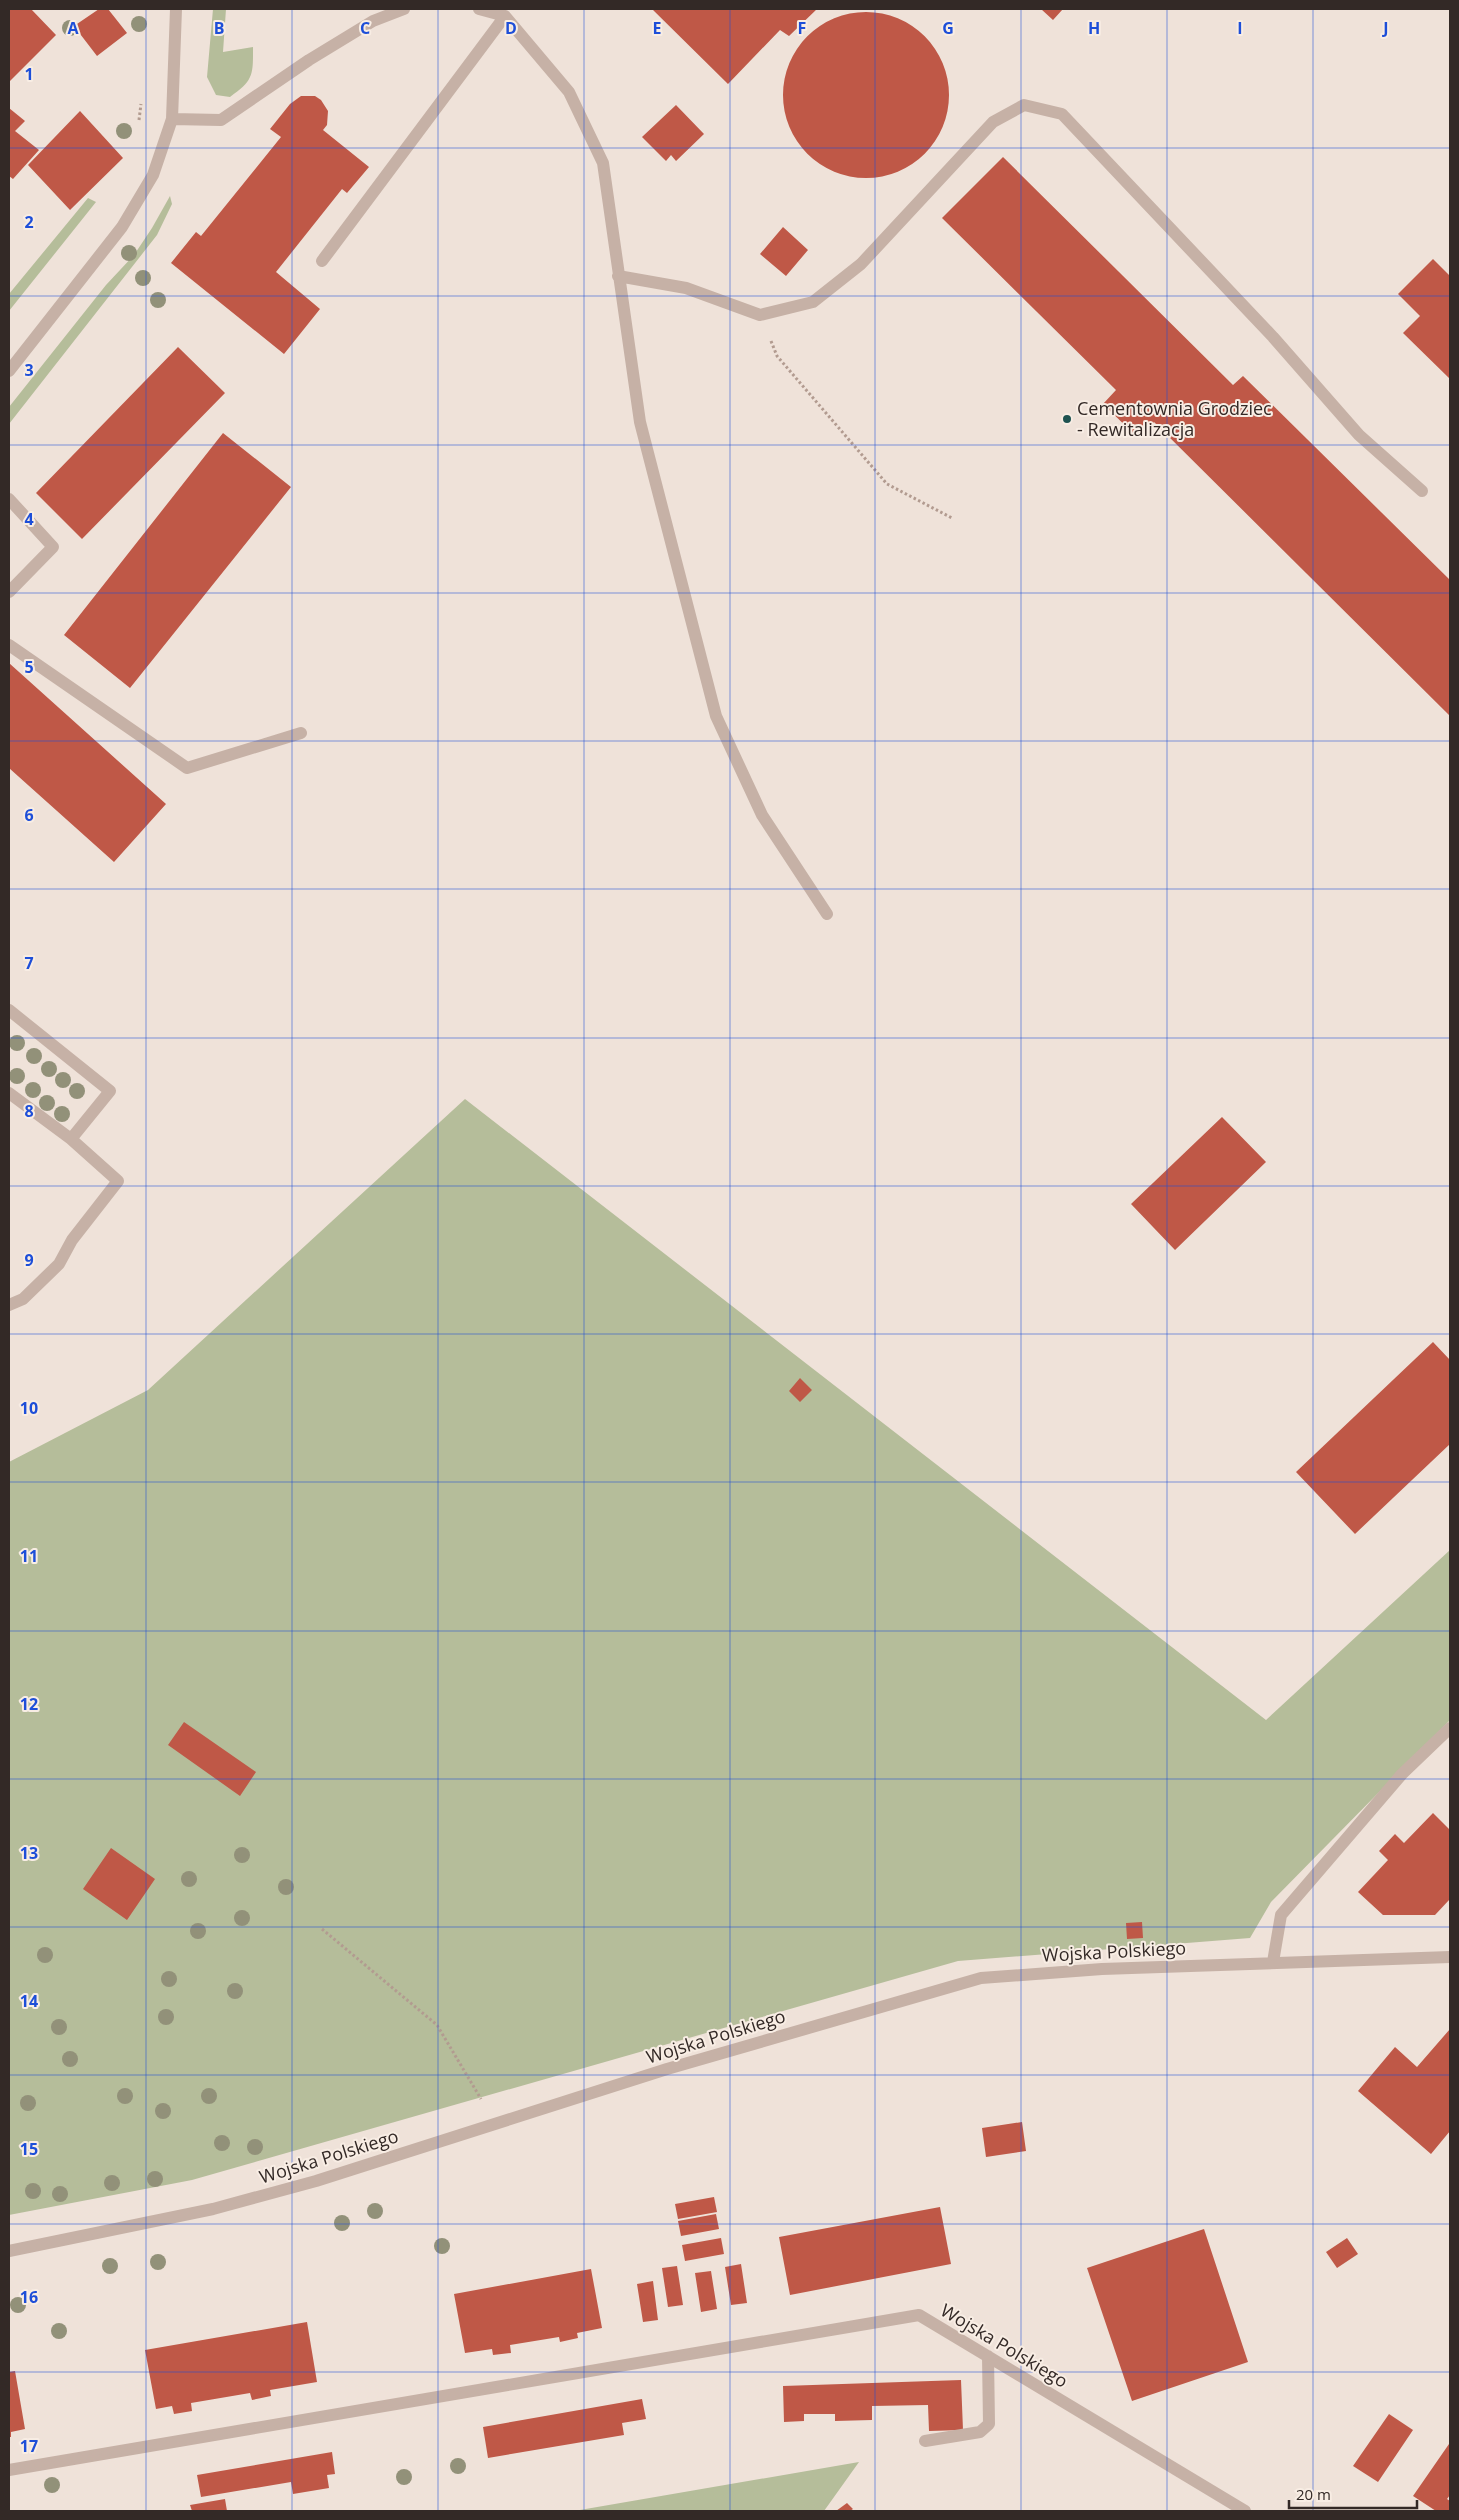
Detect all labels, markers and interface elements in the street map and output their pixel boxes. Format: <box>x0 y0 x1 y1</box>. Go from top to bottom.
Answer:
text: A <box>67 17 79 39</box>
text: B <box>214 17 224 39</box>
text: C <box>360 17 370 39</box>
text: D <box>505 17 517 39</box>
text: E <box>653 17 662 39</box>
text: F <box>798 17 806 39</box>
text: G <box>942 17 954 39</box>
text: H <box>1088 17 1100 39</box>
text: I <box>1237 17 1243 39</box>
text: J <box>1381 17 1389 39</box>
text: 1 <box>24 63 34 85</box>
text: 2 <box>24 211 34 233</box>
text: 3 <box>24 359 34 381</box>
place label: Cementownia Grodziec - Rewitalizacja <box>1077 396 1272 441</box>
marker: Cementownia Grodziec - Rewitalizacja <box>1061 413 1073 425</box>
text: 4 <box>24 508 34 530</box>
text: 5 <box>24 656 34 678</box>
text: 6 <box>24 804 34 826</box>
text: 7 <box>24 952 34 974</box>
text: 8 <box>24 1100 34 1122</box>
text: 9 <box>24 1249 34 1271</box>
text: 10 <box>20 1397 38 1419</box>
text: 11 <box>20 1545 38 1567</box>
text: 12 <box>20 1693 38 1715</box>
text: 13 <box>20 1842 38 1864</box>
street label: Wojska Polskiego <box>1041 1935 1187 1967</box>
text: 14 <box>20 1990 38 2012</box>
street label: Wojska Polskiego <box>643 2003 788 2069</box>
street label: Wojska Polskiego <box>256 2123 401 2189</box>
text: 15 <box>20 2138 38 2160</box>
text: 16 <box>20 2286 38 2308</box>
street label: Wojska Polskiego <box>937 2298 1072 2393</box>
text: 17 <box>20 2435 38 2457</box>
scale bar <box>1289 2478 1416 2510</box>
text: 20 m <box>1296 2484 1331 2504</box>

